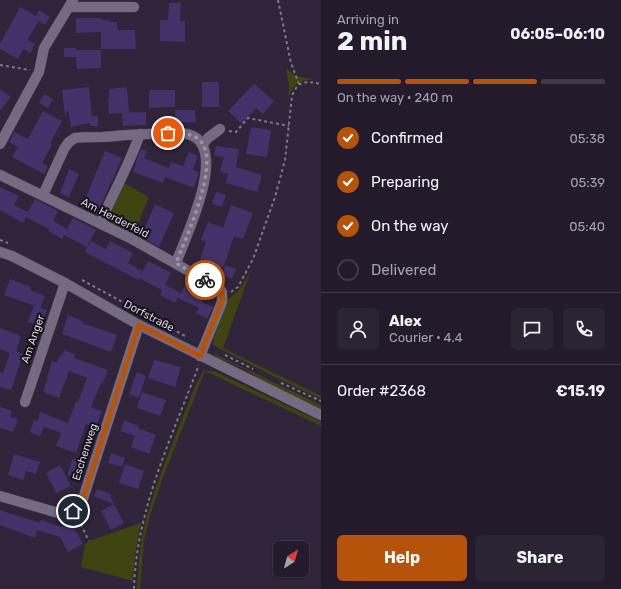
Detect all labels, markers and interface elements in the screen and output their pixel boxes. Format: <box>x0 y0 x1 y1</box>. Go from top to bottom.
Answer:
text: Arriving in <box>337 12 399 27</box>
text: 06:05–06:10 <box>510 25 605 43</box>
text: 2 min <box>337 26 407 57</box>
text: On the way · 240 m <box>337 90 453 105</box>
pin <box>151 116 185 150</box>
icon: bag <box>157 122 179 144</box>
icon: check <box>337 127 359 149</box>
text: Confirmed <box>371 129 443 147</box>
text: 05:38 <box>570 131 605 146</box>
icon: check <box>337 171 359 193</box>
text: Preparing <box>371 173 439 191</box>
text: 05:39 <box>570 175 605 190</box>
street label: Am Herderfeld <box>79 195 151 241</box>
icon: check <box>337 215 359 237</box>
text: On the way <box>371 217 449 235</box>
text: 05:40 <box>569 219 605 234</box>
courier <box>185 260 225 300</box>
text: Delivered <box>371 261 436 279</box>
icon: bike <box>194 269 216 291</box>
street label: Dorfstraße <box>122 297 176 335</box>
button: person <box>337 308 379 350</box>
button: chat <box>511 308 553 350</box>
button: phone <box>563 308 605 350</box>
street label: Am Anger <box>19 312 48 365</box>
text: Alex <box>389 312 422 330</box>
text: Courier · 4.4 <box>389 330 463 345</box>
text: Order #2368 <box>337 382 426 400</box>
text: €15.19 <box>556 382 605 400</box>
street label: Eschenweg <box>70 422 100 482</box>
pin <box>56 494 90 528</box>
icon: home <box>62 500 84 522</box>
button: Help <box>337 535 467 581</box>
button: Share <box>475 535 605 581</box>
north arrow <box>273 541 309 577</box>
map controls <box>273 541 309 577</box>

